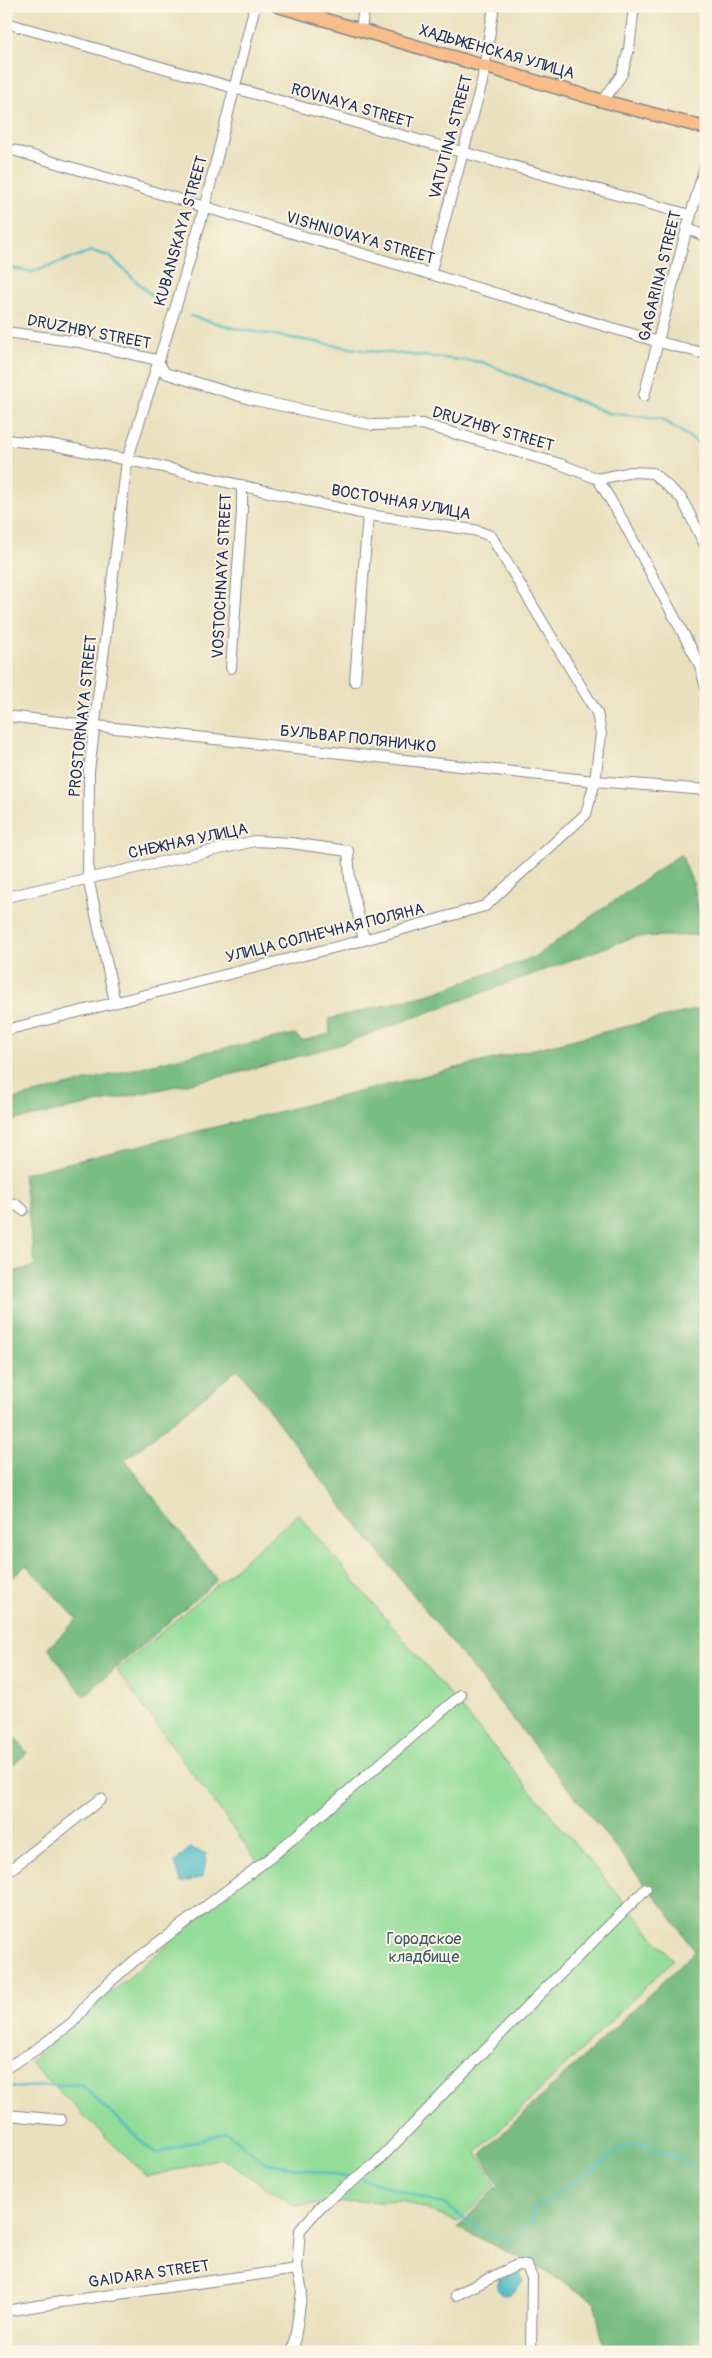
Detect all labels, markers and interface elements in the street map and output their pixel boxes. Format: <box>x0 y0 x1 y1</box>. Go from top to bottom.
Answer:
street label: ХАДЫЖЕНСКАЯ УЛИЦА <box>417 20 577 84</box>
street label: VATUTINA STREET <box>425 72 477 201</box>
street label: ROVNAYA STREET <box>289 79 416 133</box>
street label: KUBANSKAYA STREET <box>150 153 212 309</box>
street label: VISHNIOVAYA STREET <box>283 207 437 269</box>
street label: GAGARINA STREET <box>634 209 686 343</box>
street label: DRUZHBY STREET <box>25 310 153 354</box>
street label: DRUZHBY STREET <box>430 402 556 456</box>
street label: ВОСТОЧНАЯ УЛИЦА <box>330 480 472 524</box>
street label: VOSTOCHNAYA STREET <box>208 493 236 659</box>
street label: PROSTORNAYA STREET <box>65 634 101 798</box>
street label: БУЛЬВАР ПОЛЯНИЧКО <box>279 721 437 757</box>
street label: СНЕЖНАЯ УЛИЦА <box>126 819 250 863</box>
street label: УЛИЦА СОЛНЕЧНАЯ ПОЛЯНА <box>224 899 426 967</box>
park label: Городское кладбище <box>387 1929 462 1967</box>
street label: GAIDARA STREET <box>87 2256 211 2292</box>

